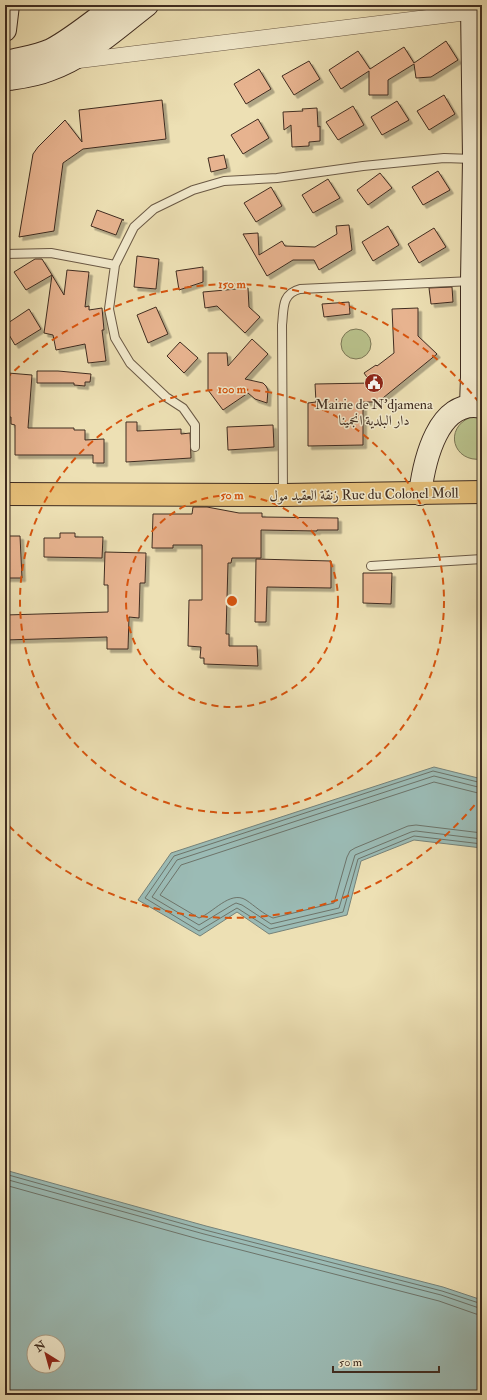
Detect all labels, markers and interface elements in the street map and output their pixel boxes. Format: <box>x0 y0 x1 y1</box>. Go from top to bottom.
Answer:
text: 150 m <box>218 277 246 292</box>
public building icon: Mairie de N'djamena دار البلدية انجمينا <box>363 372 385 394</box>
text: 100 m <box>218 382 247 397</box>
place label: Mairie de N'djamena دار البلدية انجمينا <box>315 396 433 429</box>
street label: زنقة العقيد مول Rue du Colonel Moll <box>269 484 459 505</box>
text: 50 m <box>220 488 244 503</box>
centre of rings <box>225 594 239 608</box>
north arrow <box>26 1334 66 1374</box>
text: N <box>32 1338 49 1355</box>
scale bar <box>333 1348 439 1374</box>
text: 50 m <box>339 1355 363 1370</box>

